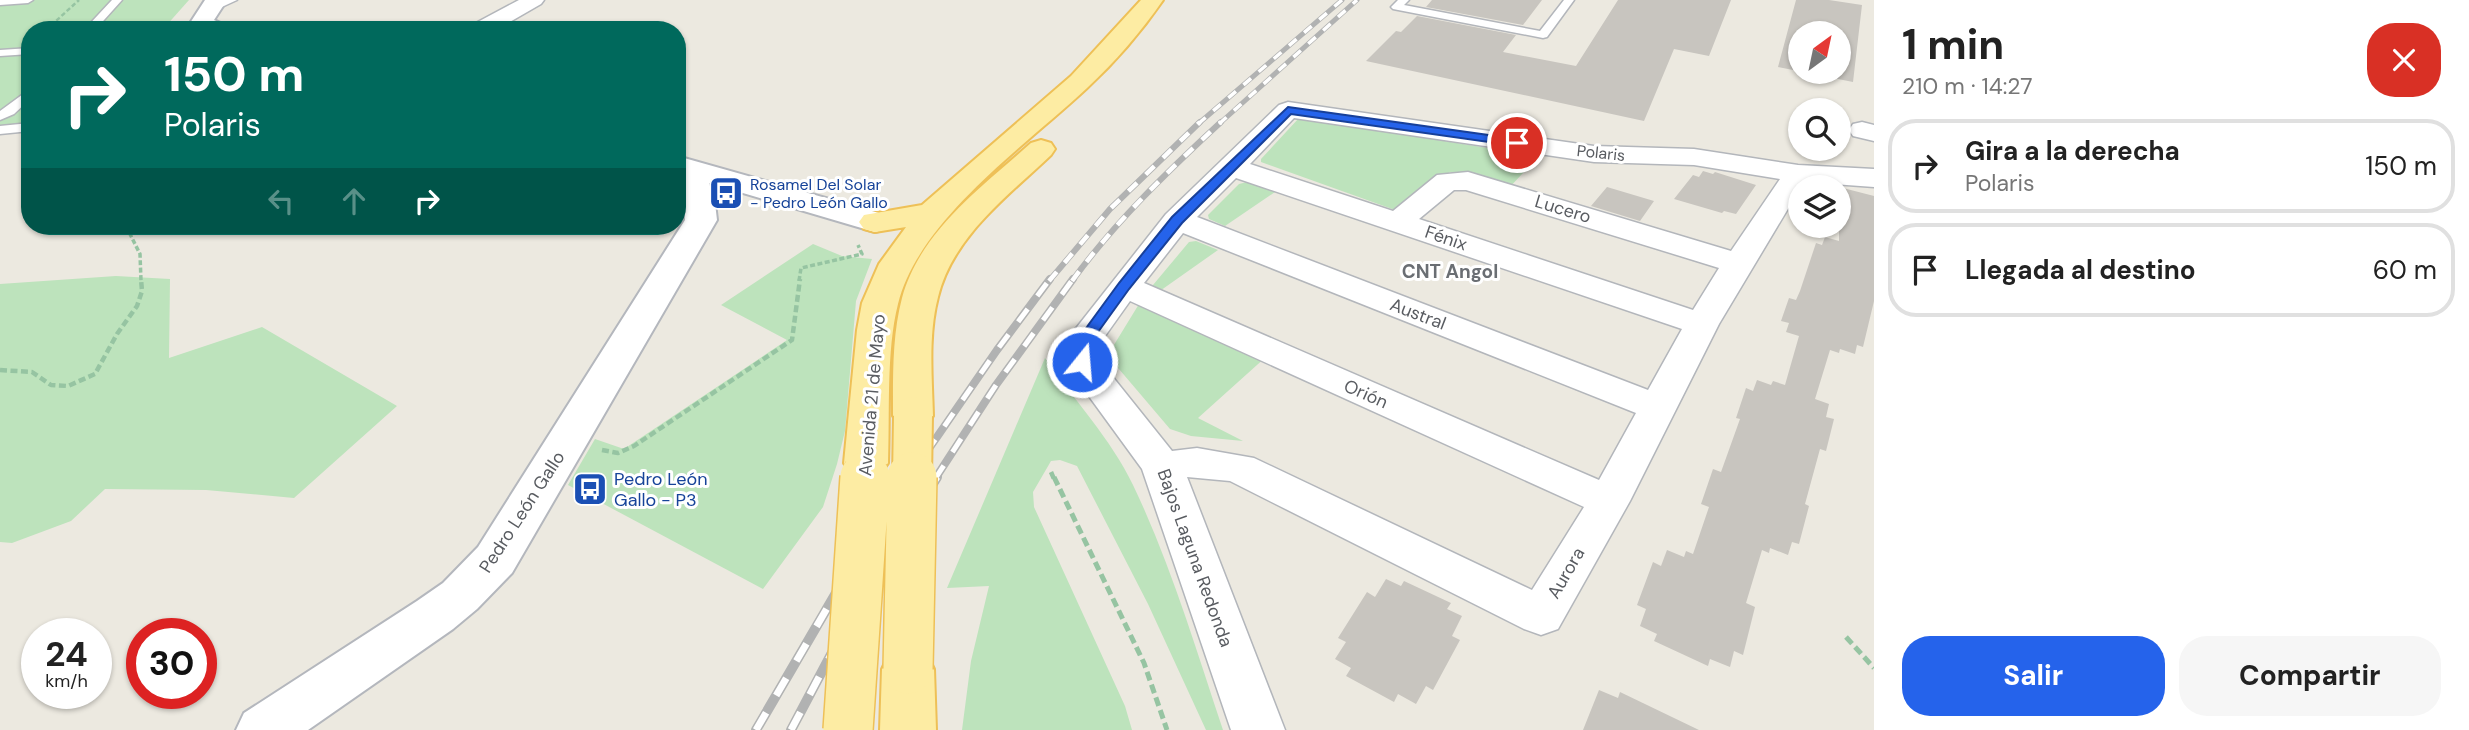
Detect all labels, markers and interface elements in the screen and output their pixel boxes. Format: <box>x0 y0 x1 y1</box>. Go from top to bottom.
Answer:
text: 1 min <box>1902 17 2004 72</box>
north arrow <box>1788 21 1852 84</box>
map controls <box>1788 21 1851 238</box>
button: close <box>2367 23 2441 97</box>
text: 150 m <box>164 42 304 106</box>
icon: right <box>49 49 140 140</box>
text: 210 m · 14:27 <box>1902 71 2032 101</box>
button: search <box>1788 98 1851 161</box>
text: Polaris <box>164 104 261 146</box>
pin <box>1487 113 1547 173</box>
icon: arrive <box>1498 124 1536 162</box>
text: Gira a la derecha <box>1965 134 2180 168</box>
street label: Polaris <box>1576 140 1626 166</box>
icon: right <box>1906 147 1944 185</box>
text: 150 m <box>2365 149 2437 183</box>
text: Polaris <box>1965 168 2035 198</box>
bus stop icon: Rosamel Del Solar - Pedro León Gallo <box>707 174 745 212</box>
place label: Rosamel Del Solar - Pedro León Gallo <box>750 174 888 213</box>
button: layers <box>1788 175 1851 238</box>
icon: left <box>262 182 300 220</box>
icon: ahead <box>335 182 373 220</box>
icon: right <box>408 182 446 220</box>
street label: Lucero <box>1532 189 1594 229</box>
street label: Fénix <box>1422 220 1470 256</box>
icon: arrive <box>1906 251 1944 289</box>
text: Llegada al destino <box>1965 253 2196 287</box>
text: 60 m <box>2373 253 2437 287</box>
district label: CNT Angol <box>1402 259 1498 284</box>
street label: Austral <box>1387 292 1449 336</box>
street label: Avenida 21 de Mayo <box>853 313 891 477</box>
position arrow <box>1045 325 1119 399</box>
street label: Orión <box>1340 374 1392 414</box>
street label: Pedro León Gallo <box>474 447 570 577</box>
street label: Bajos Laguna Redonda <box>1152 466 1238 650</box>
place label: Pedro León Gallo - P3 <box>614 467 708 512</box>
bus stop icon: Pedro León Gallo - P3 <box>571 470 609 508</box>
street label: Aurora <box>1542 543 1590 603</box>
speed limit sign: 30 <box>126 618 217 709</box>
text: 24 <box>45 631 88 677</box>
button: Salir <box>1902 636 2165 716</box>
button: Compartir <box>2179 636 2441 716</box>
text: km/h <box>45 669 88 693</box>

